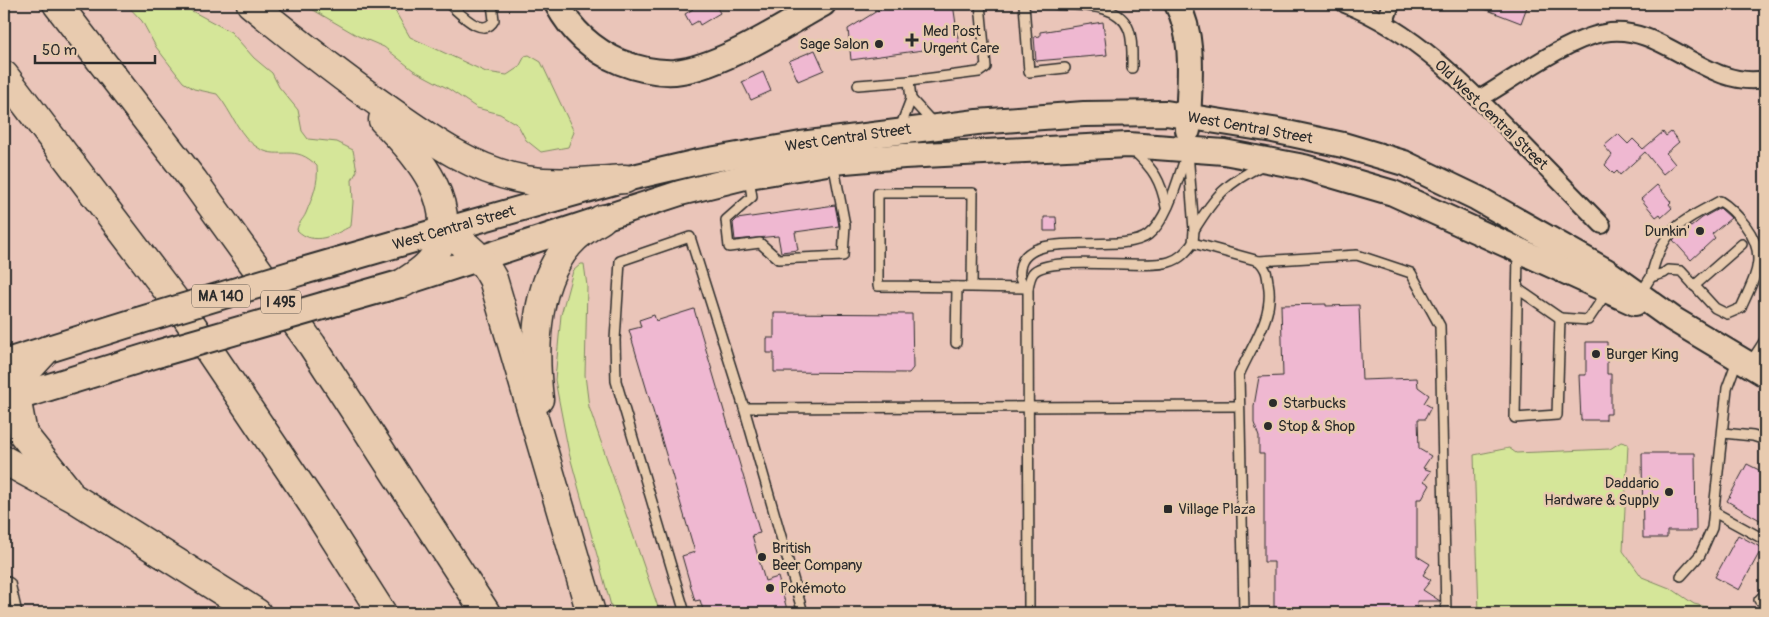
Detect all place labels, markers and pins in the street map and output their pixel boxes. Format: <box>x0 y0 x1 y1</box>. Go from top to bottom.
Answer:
place label: Med Post Urgent Care <box>923 22 1000 58</box>
marker: Med Post Urgent Care <box>905 33 919 47</box>
place label: Sage Salon <box>799 35 869 54</box>
marker: Sage Salon <box>873 38 885 50</box>
place label: Dunkin' <box>1645 222 1690 241</box>
marker: Dunkin' <box>1694 225 1706 237</box>
place label: Burger King <box>1606 345 1679 364</box>
marker: Burger King <box>1590 348 1602 360</box>
place label: Starbucks <box>1283 394 1346 413</box>
marker: Starbucks <box>1267 397 1279 409</box>
place label: Stop & Shop <box>1278 417 1355 436</box>
marker: Stop & Shop <box>1262 420 1274 432</box>
place label: Daddario Hardware & Supply <box>1544 474 1660 510</box>
marker: Daddario Hardware & Supply <box>1663 486 1675 498</box>
place label: Village Plaza <box>1178 500 1256 519</box>
marker: Village Plaza <box>1162 503 1174 515</box>
place label: British Beer Company <box>772 539 863 575</box>
marker: British Beer Company <box>756 551 768 563</box>
place label: Pokémoto <box>780 579 846 598</box>
marker: Pokémoto <box>764 582 776 594</box>

